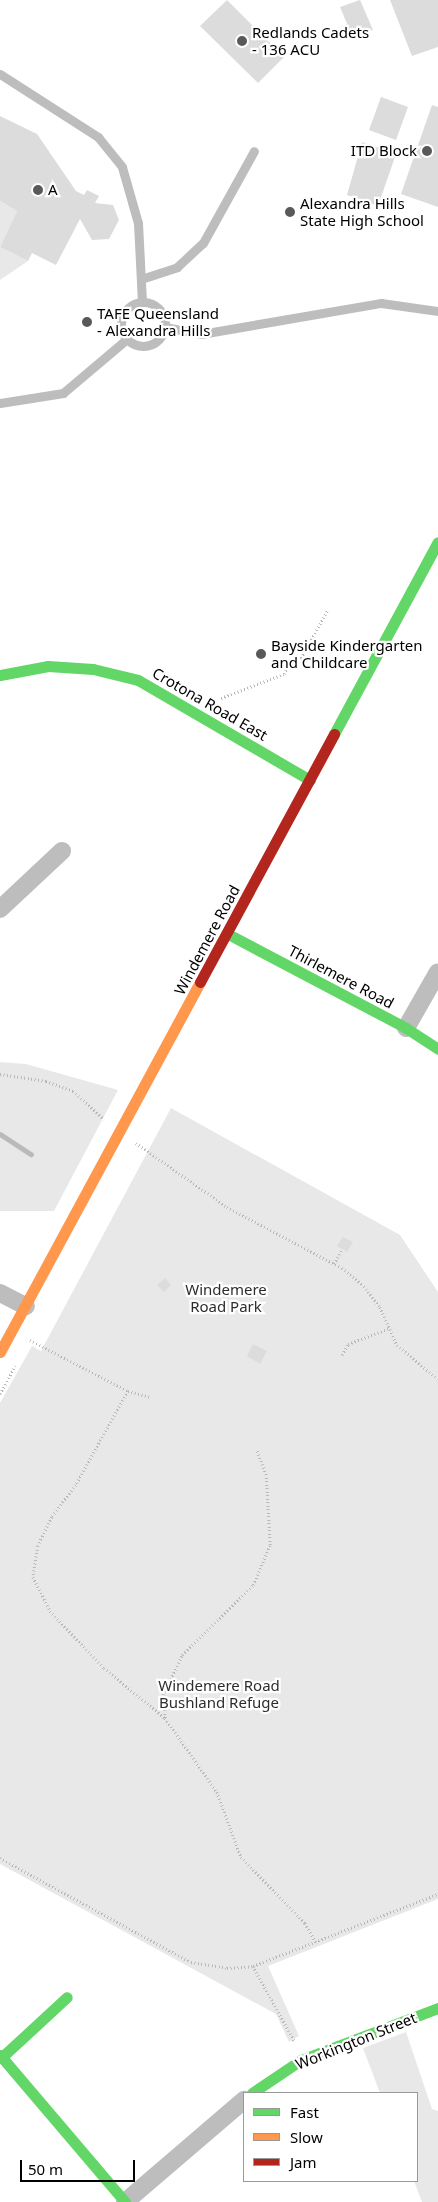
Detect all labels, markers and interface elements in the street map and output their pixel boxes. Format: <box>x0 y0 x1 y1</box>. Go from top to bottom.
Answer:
place label: Redlands Cadets - 136 ACU <box>252 23 369 58</box>
marker: Redlands Cadets - 136 ACU <box>236 35 248 47</box>
place label: ITD Block <box>351 142 417 160</box>
marker: ITD Block <box>421 145 433 157</box>
place label: A <box>48 181 58 199</box>
marker: A <box>32 184 44 196</box>
place label: Alexandra Hills State High School <box>300 194 424 229</box>
marker: Alexandra Hills State High School <box>284 206 296 218</box>
place label: TAFE Queensland - Alexandra Hills <box>97 304 219 339</box>
marker: TAFE Queensland - Alexandra Hills <box>81 316 93 328</box>
place label: Bayside Kindergarten and Childcare <box>271 636 423 671</box>
marker: Bayside Kindergarten and Childcare <box>255 648 267 660</box>
street label: Crotona Road East <box>149 664 271 744</box>
street label: Windemere Road <box>171 882 243 998</box>
street label: Thirlemere Road <box>285 942 397 1012</box>
park label: Windemere Road Park <box>185 1280 267 1315</box>
park label: Windemere Road Bushland Refuge <box>158 1676 280 1711</box>
street label: Workington Street <box>293 2009 419 2073</box>
legend <box>243 2092 418 2182</box>
text: Fast <box>290 2102 319 2122</box>
text: Slow <box>290 2127 323 2147</box>
scale bar <box>22 2150 138 2182</box>
text: Jam <box>290 2152 317 2172</box>
text: 50 m <box>28 2159 63 2179</box>

